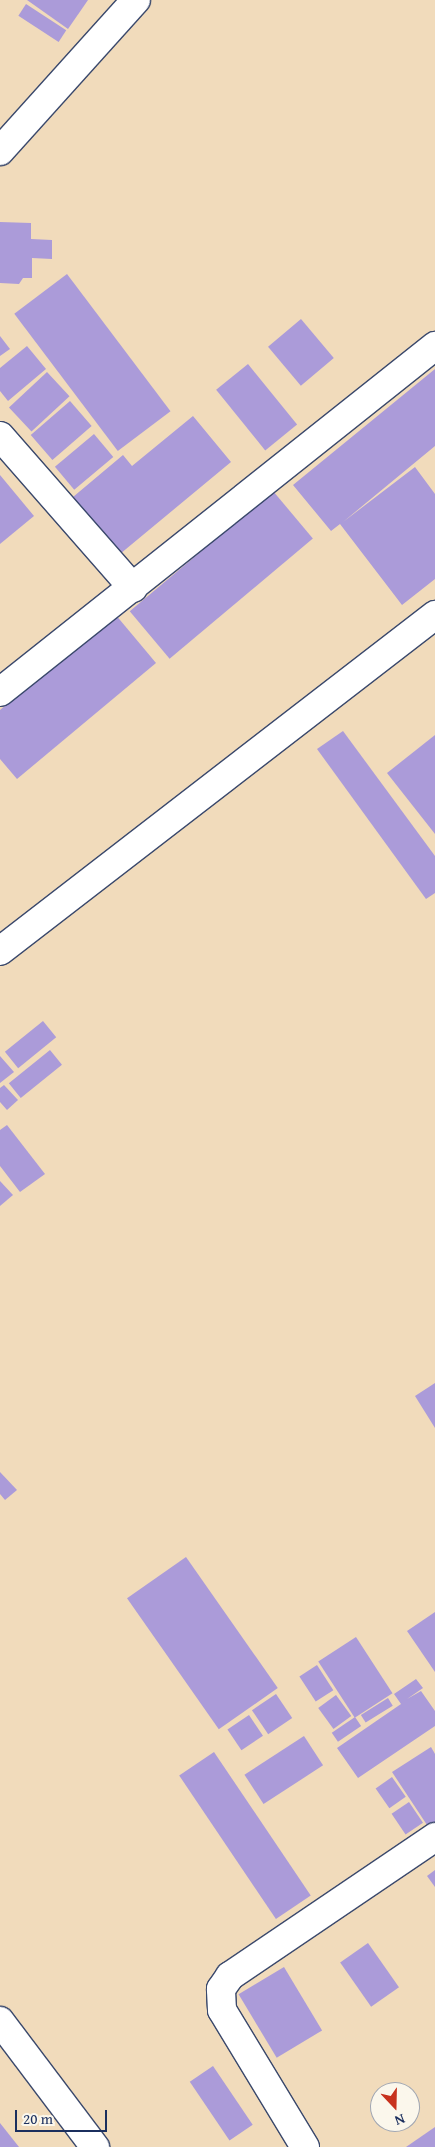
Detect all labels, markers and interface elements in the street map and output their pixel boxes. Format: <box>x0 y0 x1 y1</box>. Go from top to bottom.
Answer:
north arrow <box>370 2082 420 2132</box>
scale bar <box>18 2100 110 2132</box>
text: 20 m <box>23 2108 53 2129</box>
text: N <box>392 2109 408 2131</box>

